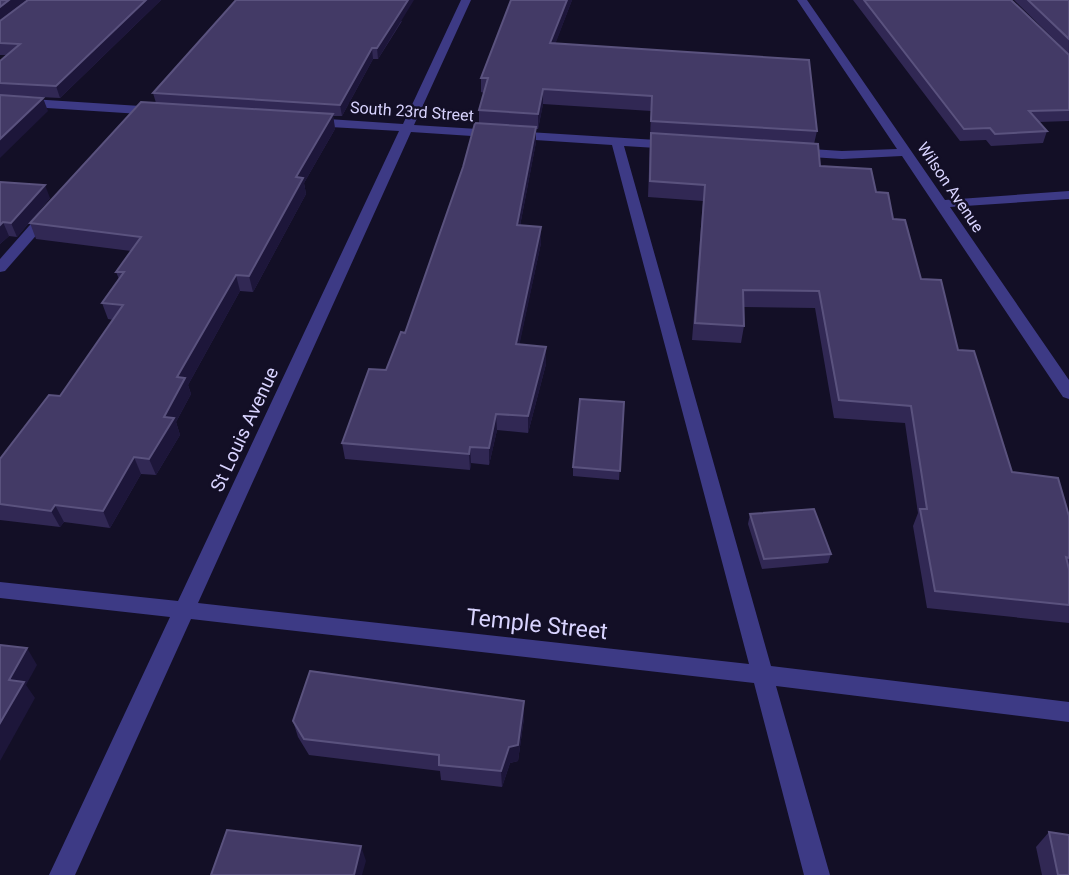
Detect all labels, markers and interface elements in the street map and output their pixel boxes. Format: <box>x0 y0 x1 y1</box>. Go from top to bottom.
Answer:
street label: South 23rd Street <box>349 98 474 125</box>
street label: Wilson Avenue <box>913 139 988 236</box>
street label: St Louis Avenue <box>205 363 283 495</box>
street label: Temple Street <box>465 604 609 645</box>

